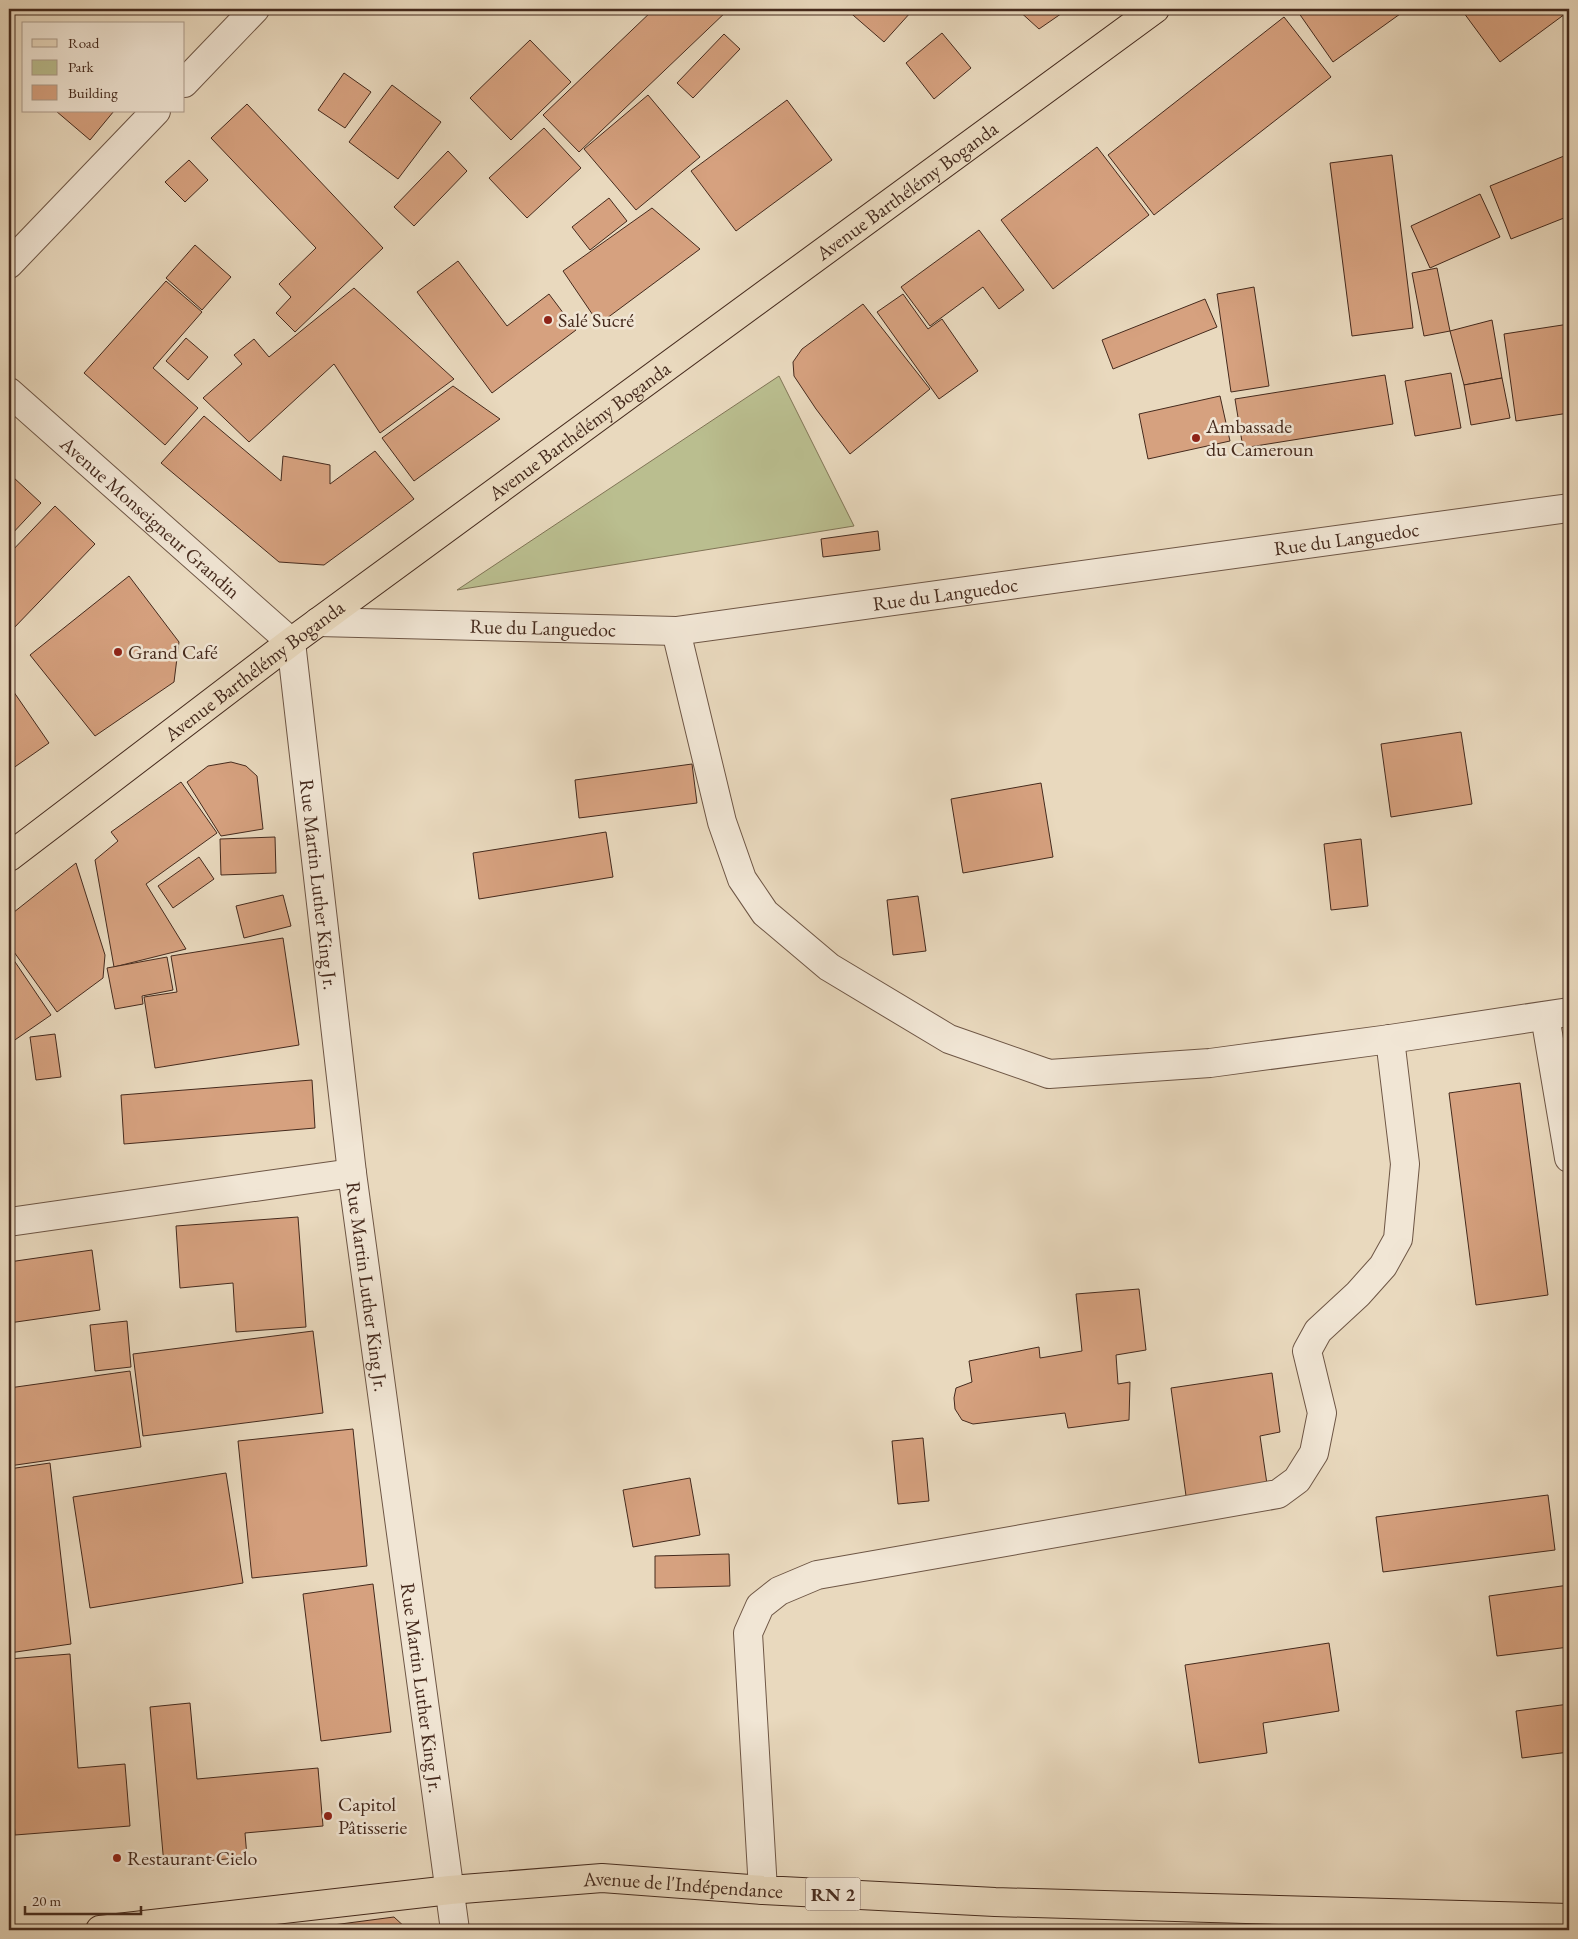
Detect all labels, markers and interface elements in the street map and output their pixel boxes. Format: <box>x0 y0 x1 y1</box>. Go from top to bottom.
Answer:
legend <box>22 22 185 112</box>
text: Road <box>68 33 100 52</box>
text: Park <box>68 57 95 76</box>
text: Building <box>68 83 118 102</box>
street label: Avenue Barthélémy Boganda <box>810 115 1003 267</box>
place label: Salé Sucré <box>558 307 634 333</box>
marker: Salé Sucré <box>542 314 554 326</box>
street label: Avenue Barthélémy Boganda <box>482 355 676 507</box>
place label: Ambassade du Cameroun <box>1205 413 1314 462</box>
street label: Avenue Monseigneur Grandin <box>54 430 246 605</box>
marker: Ambassade du Cameroun <box>1190 432 1202 444</box>
street label: Rue du Languedoc <box>1272 516 1421 562</box>
street label: Rue du Languedoc <box>871 571 1020 617</box>
street label: Avenue Barthélémy Boganda <box>158 594 350 748</box>
street label: Rue du Languedoc <box>469 613 617 642</box>
place label: Grand Café <box>128 639 218 665</box>
marker: Grand Café <box>112 646 124 658</box>
street label: Rue Martin Luther King Jr. <box>294 778 344 991</box>
street label: Rue Martin Luther King Jr. <box>340 1180 395 1393</box>
street label: Rue Martin Luther King Jr. <box>395 1581 449 1795</box>
place label: Capitol Pâtisserie <box>338 1791 407 1840</box>
marker: Capitol Pâtisserie <box>322 1810 334 1822</box>
place label: Restaurant Cielo <box>127 1845 258 1871</box>
marker: Restaurant Cielo <box>111 1852 123 1864</box>
street label: Avenue de l'Indépendance <box>581 1865 784 1904</box>
road number: RN 2 <box>806 1878 860 1910</box>
scale bar <box>25 1884 141 1916</box>
text: 20 m <box>32 1891 61 1910</box>

